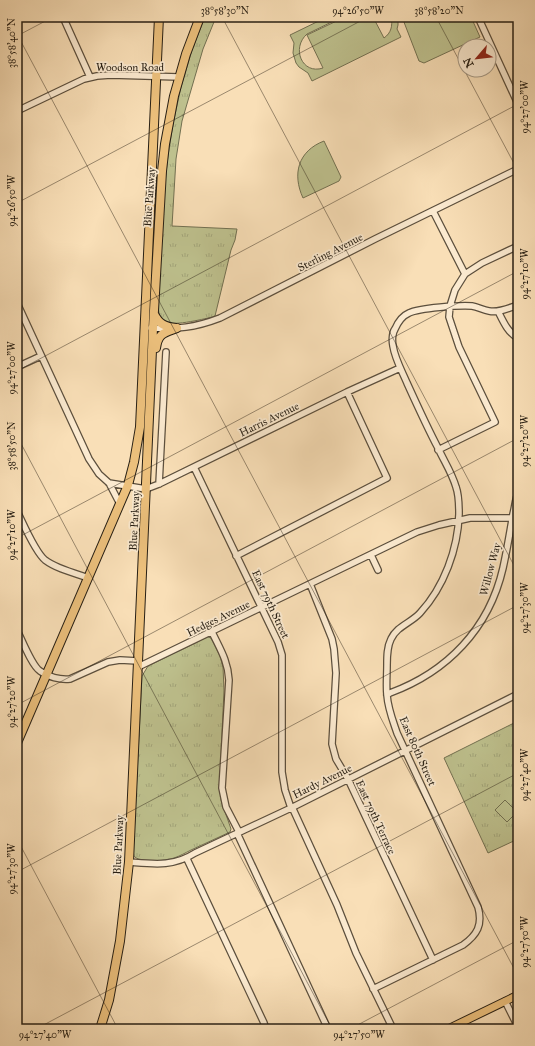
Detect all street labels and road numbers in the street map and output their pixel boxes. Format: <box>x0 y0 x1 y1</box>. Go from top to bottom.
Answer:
street label: Woodson Road <box>96 61 165 74</box>
street label: Blue Parkway <box>141 166 158 227</box>
street label: Sterling Avenue <box>295 230 365 274</box>
street label: Harris Avenue <box>237 399 302 440</box>
street label: Blue Parkway <box>126 490 143 551</box>
street label: Willow Way <box>477 541 504 597</box>
street label: East 79th Street <box>249 568 292 641</box>
street label: Hedges Avenue <box>185 597 252 639</box>
street label: East 80th Street <box>396 714 439 788</box>
street label: Hardy Avenue <box>291 761 354 801</box>
street label: East 79th Terrace <box>353 778 399 857</box>
street label: Blue Parkway <box>110 814 127 875</box>

